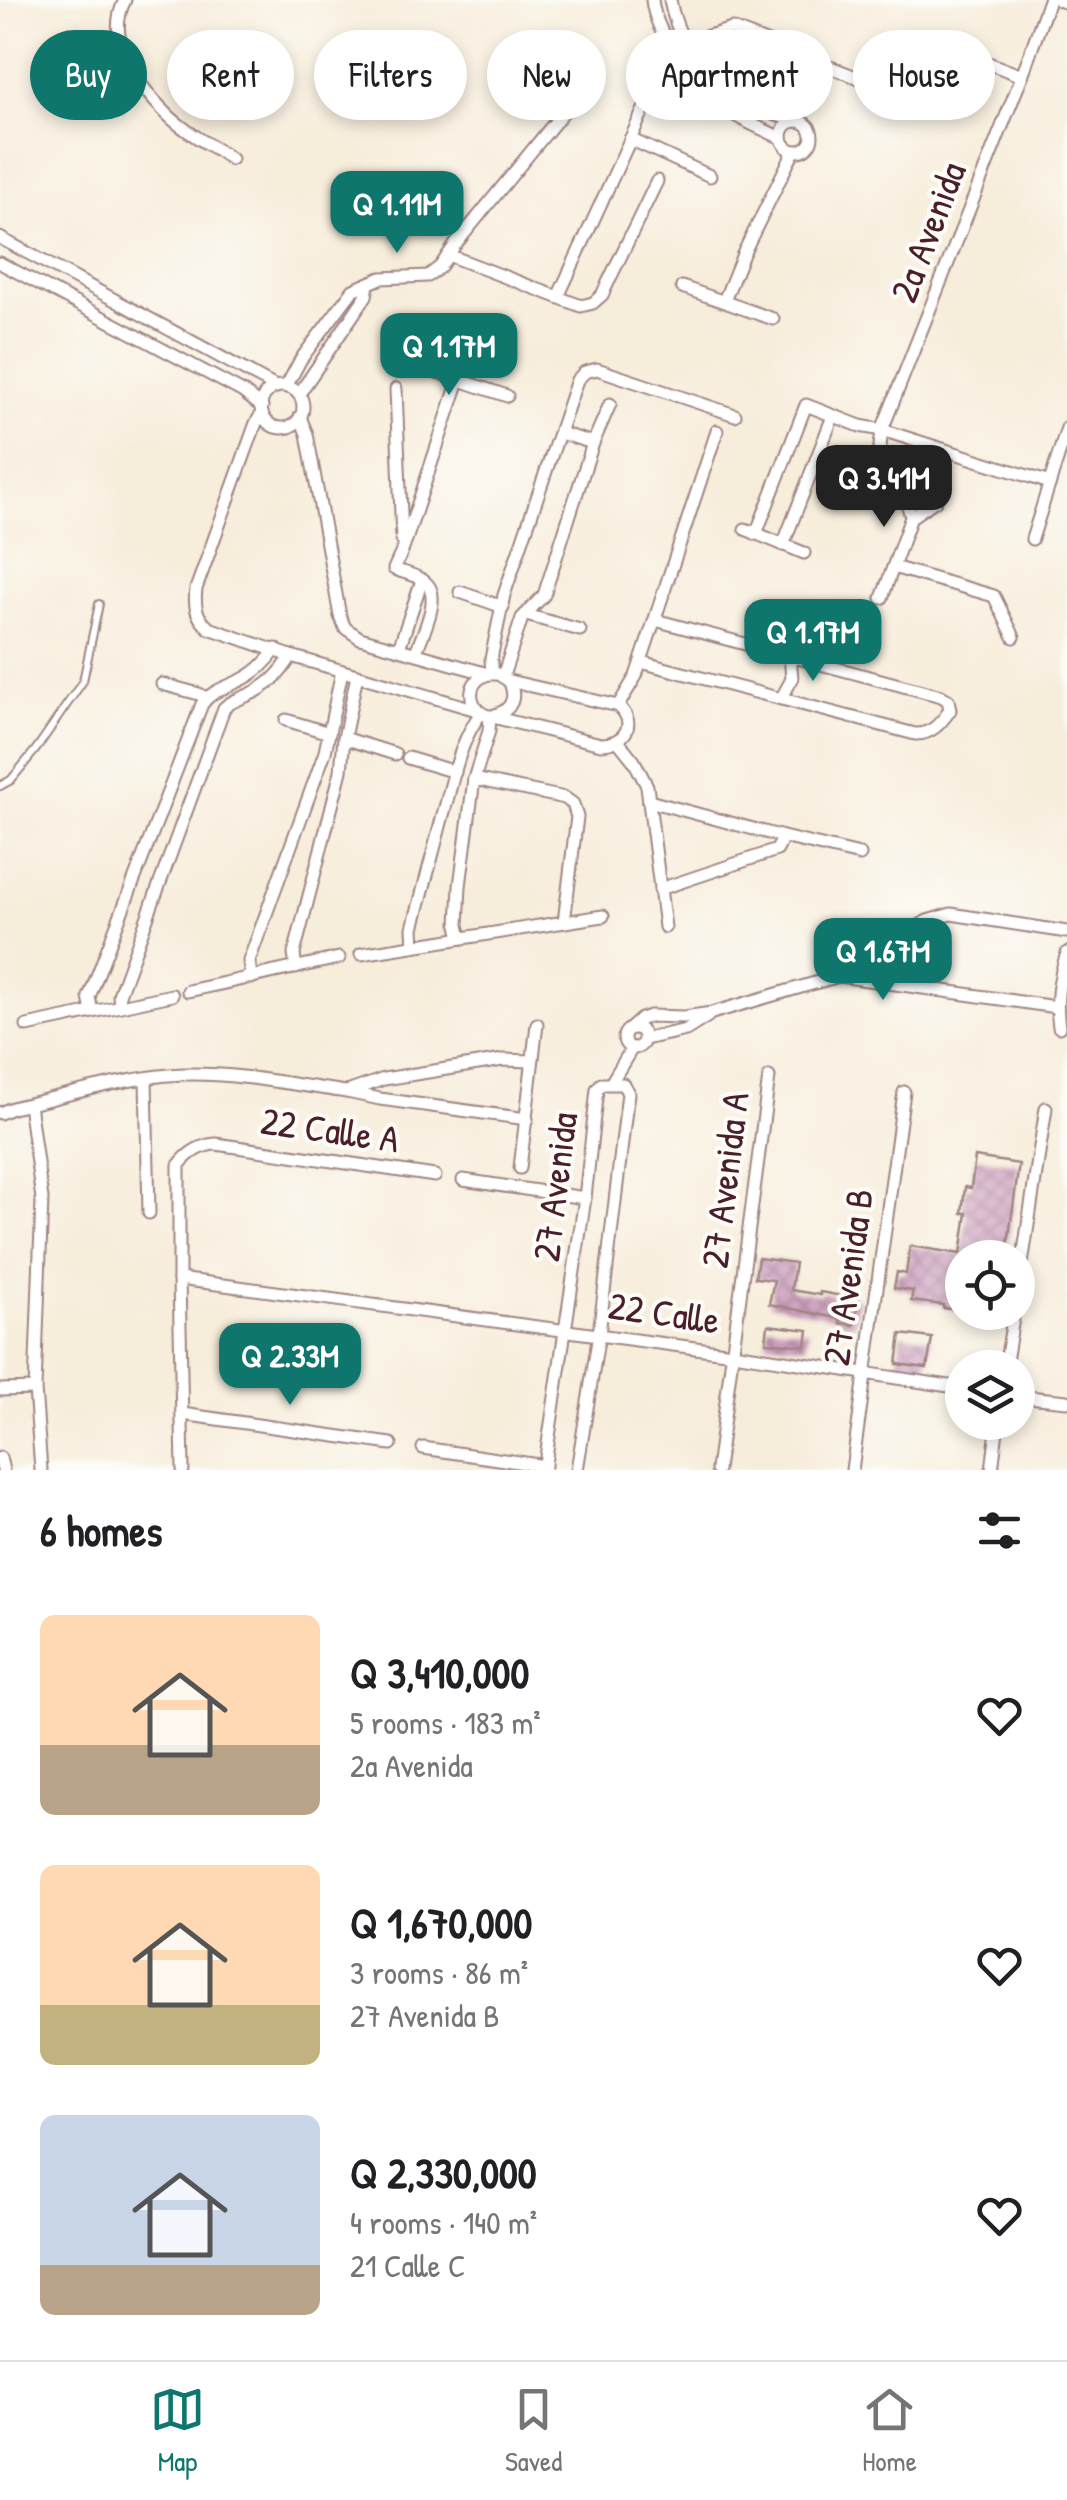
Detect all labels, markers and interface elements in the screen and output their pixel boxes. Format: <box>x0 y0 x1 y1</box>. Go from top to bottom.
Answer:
chip: Buy <box>30 30 147 120</box>
chip: Rent <box>167 30 294 120</box>
chip: Filters <box>314 30 467 120</box>
chip: New <box>487 30 606 120</box>
chip: Apartment <box>626 30 833 120</box>
chip: House <box>853 30 995 120</box>
street label: 2a Avenida <box>877 154 977 309</box>
pin: Q 1.11M <box>305 171 489 256</box>
text: Q 1.11M <box>352 182 442 225</box>
pin: Q 1.17M <box>357 313 541 398</box>
text: Q 1.17M <box>402 324 496 367</box>
pin: Q 3.41M <box>792 445 976 530</box>
text: Q 3.41M <box>838 456 930 499</box>
pin: Q 1.17M <box>721 599 905 684</box>
text: Q 1.17M <box>766 610 860 653</box>
pin: Q 1.67M <box>791 918 975 1003</box>
text: Q 1.67M <box>836 929 930 972</box>
street label: 27 Avenida A <box>687 1089 761 1271</box>
street label: 22 Calle A <box>258 1094 402 1164</box>
street label: 27 Avenida <box>519 1109 589 1264</box>
street label: 27 Avenida B <box>809 1185 885 1368</box>
map controls <box>945 1240 1035 1440</box>
button: locate <box>945 1240 1035 1330</box>
street label: 22 Calle <box>605 1279 723 1346</box>
pin: Q 2.33M <box>198 1323 382 1408</box>
text: Q 2.33M <box>241 1334 339 1377</box>
button: layers <box>945 1350 1035 1440</box>
text: 6 homes <box>40 1502 162 1559</box>
icon: filters <box>972 1503 1027 1558</box>
text: Q 3,410,000 <box>350 1644 529 1701</box>
icon: home <box>120 1655 240 1775</box>
icon: heart <box>972 1688 1027 1743</box>
text: 5 rooms · 183 m² <box>350 1701 541 1744</box>
text: 2a Avenida <box>350 1744 473 1787</box>
text: Q 1,670,000 <box>350 1894 532 1951</box>
icon: home <box>120 1905 240 2025</box>
icon: heart <box>972 1938 1027 1993</box>
text: 3 rooms · 86 m² <box>350 1951 528 1994</box>
text: 27 Avenida B <box>350 1994 500 2037</box>
text: Q 2,330,000 <box>350 2144 537 2201</box>
icon: home <box>120 2155 240 2275</box>
icon: heart <box>972 2188 1027 2243</box>
text: 4 rooms · 140 m² <box>350 2201 537 2244</box>
text: 21 Calle C <box>350 2244 465 2287</box>
tab: Map <box>150 2382 205 2480</box>
tab: Saved <box>505 2382 562 2480</box>
tab: Home <box>862 2382 917 2480</box>

